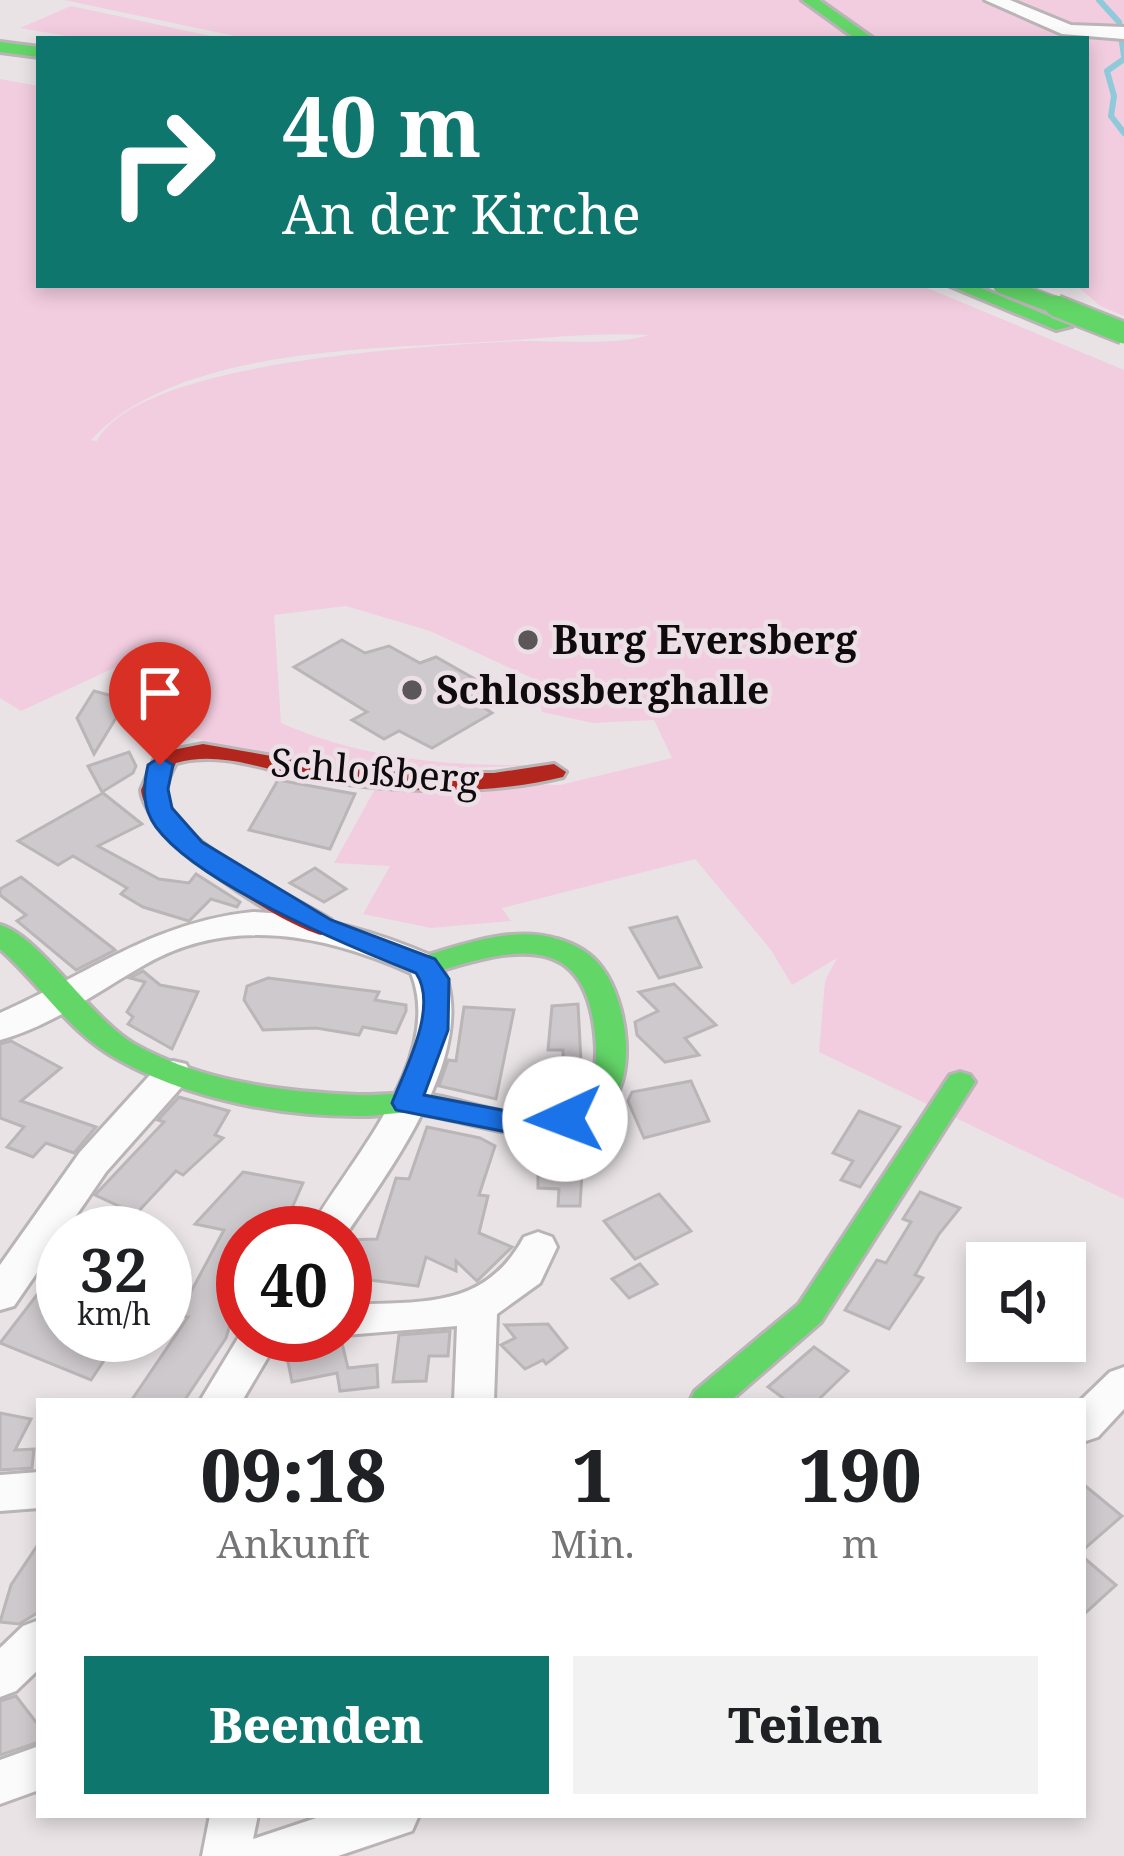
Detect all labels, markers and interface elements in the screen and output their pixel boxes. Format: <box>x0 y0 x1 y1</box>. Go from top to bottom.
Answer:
text: 40 m <box>282 67 482 182</box>
icon: right <box>84 84 240 240</box>
text: An der Kirche <box>282 176 641 250</box>
place label: Burg Eversberg <box>552 612 857 665</box>
marker: Burg Eversberg <box>515 627 541 653</box>
pin <box>109 642 211 765</box>
icon: arrive <box>127 660 193 726</box>
place label: Schlossberghalle <box>436 662 769 715</box>
marker: Schlossberghalle <box>399 677 425 703</box>
street label: Schloßberg <box>269 734 482 805</box>
position arrow <box>502 1056 628 1182</box>
speed limit sign: 40 <box>216 1206 372 1362</box>
text: 32 <box>80 1228 148 1310</box>
map controls <box>966 1242 1086 1362</box>
button: sound <box>966 1242 1086 1362</box>
text: km/h <box>77 1293 151 1334</box>
text: 09:18 <box>200 1425 386 1523</box>
text: 1 <box>572 1425 613 1523</box>
text: 190 <box>799 1425 922 1523</box>
text: Ankunft <box>217 1516 370 1569</box>
text: Min. <box>551 1516 635 1569</box>
text: m <box>842 1516 879 1569</box>
button: Beenden <box>84 1656 549 1794</box>
button: Teilen <box>573 1656 1038 1794</box>

